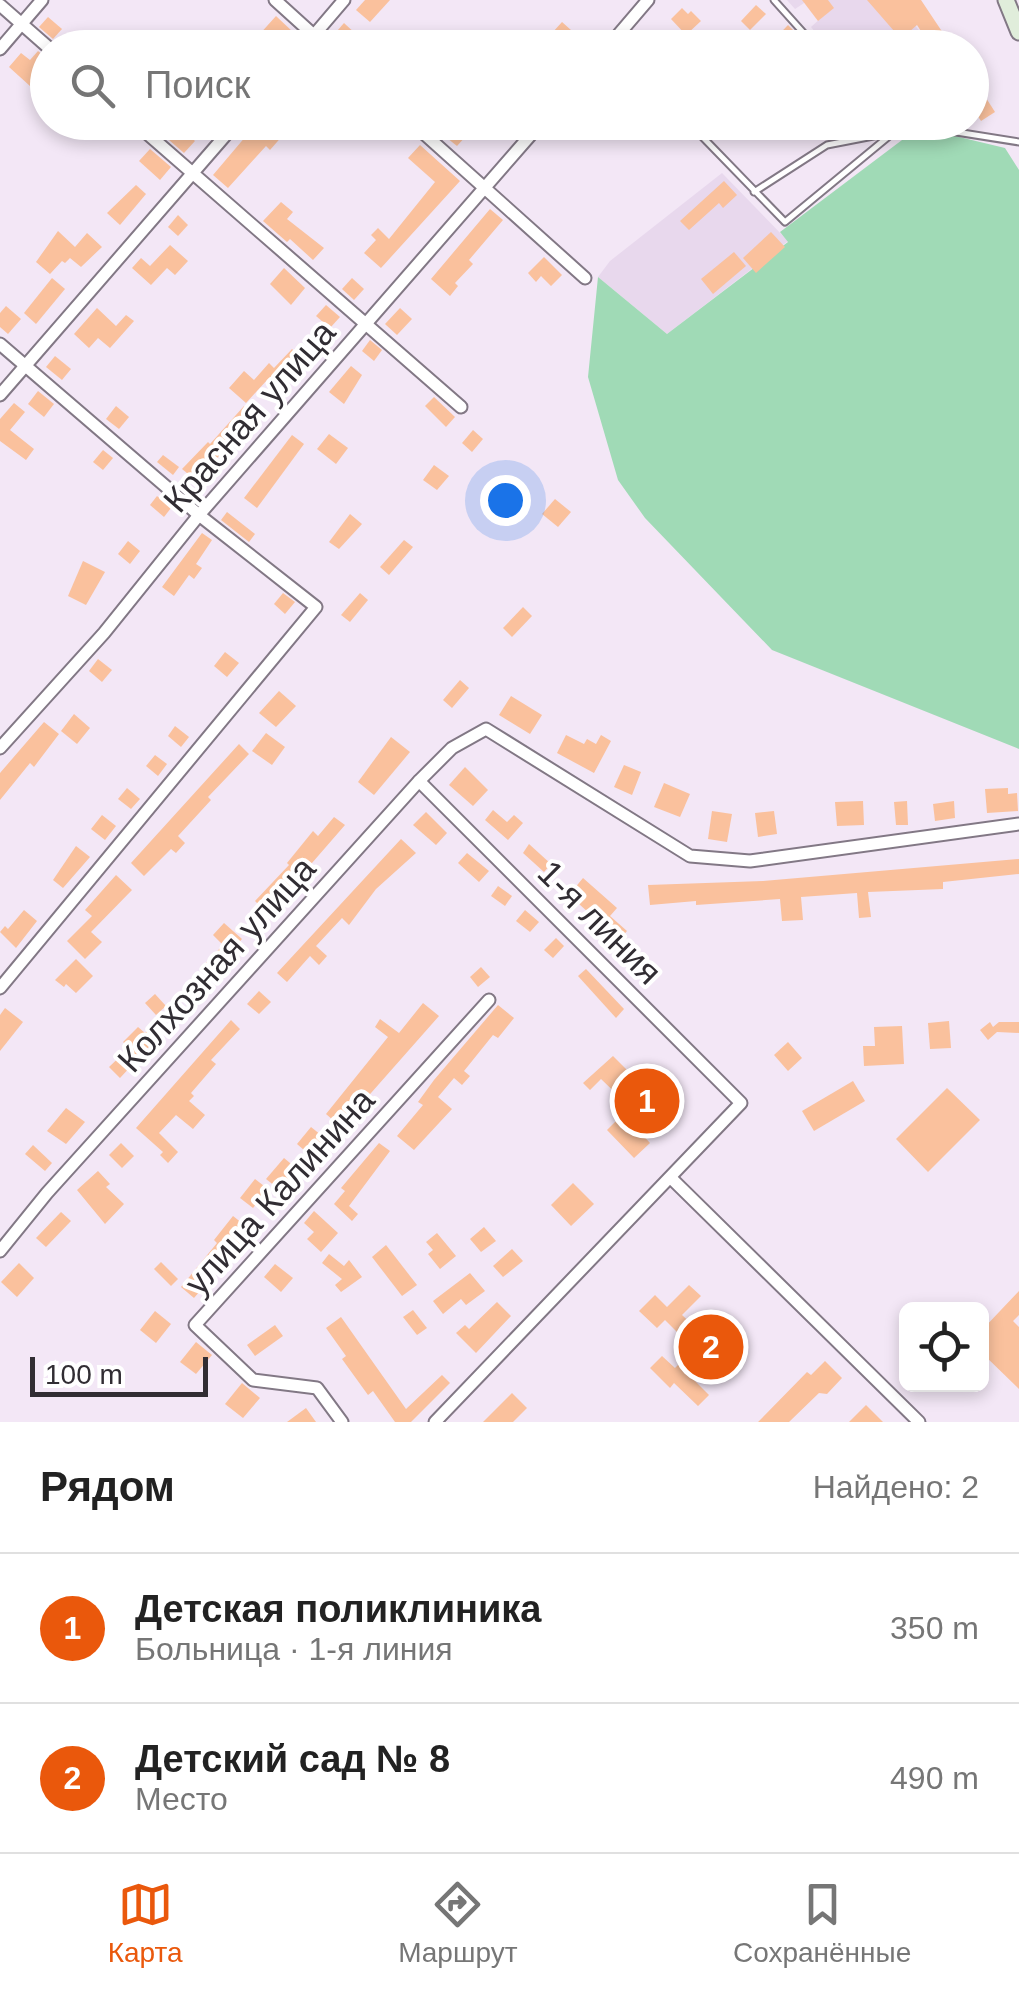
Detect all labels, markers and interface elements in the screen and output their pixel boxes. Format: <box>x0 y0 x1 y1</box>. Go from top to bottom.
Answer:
search box <box>30 30 989 140</box>
icon: search <box>65 58 120 113</box>
text: Поиск <box>145 64 250 106</box>
street label: Красная улица <box>155 312 343 520</box>
your location <box>480 475 531 526</box>
street label: Колхозная улица <box>109 848 323 1079</box>
street label: 1-я линия <box>530 852 670 992</box>
pin: 1 <box>614 1064 680 1138</box>
street label: улица Калинина <box>176 1080 382 1302</box>
map controls <box>899 1302 989 1392</box>
button: locate <box>899 1302 989 1392</box>
pin: 2 <box>678 1310 744 1384</box>
scale bar <box>30 1352 208 1396</box>
text: 100 m <box>45 1359 123 1390</box>
text: Рядом <box>40 1463 175 1510</box>
text: Найдено: 2 <box>813 1469 979 1505</box>
text: Детская поликлиника <box>135 1588 541 1630</box>
text: 1 <box>64 1610 81 1646</box>
text: 350 m <box>890 1610 979 1646</box>
text: Больница · 1-я линия <box>135 1631 453 1667</box>
text: Детский сад № 8 <box>135 1738 450 1780</box>
text: 2 <box>64 1760 81 1796</box>
text: 490 m <box>890 1760 979 1796</box>
text: Место <box>135 1781 228 1817</box>
tab: Карта <box>108 1877 183 1969</box>
tab: Маршрут <box>398 1877 517 1969</box>
tab: Сохранённые <box>733 1877 911 1969</box>

